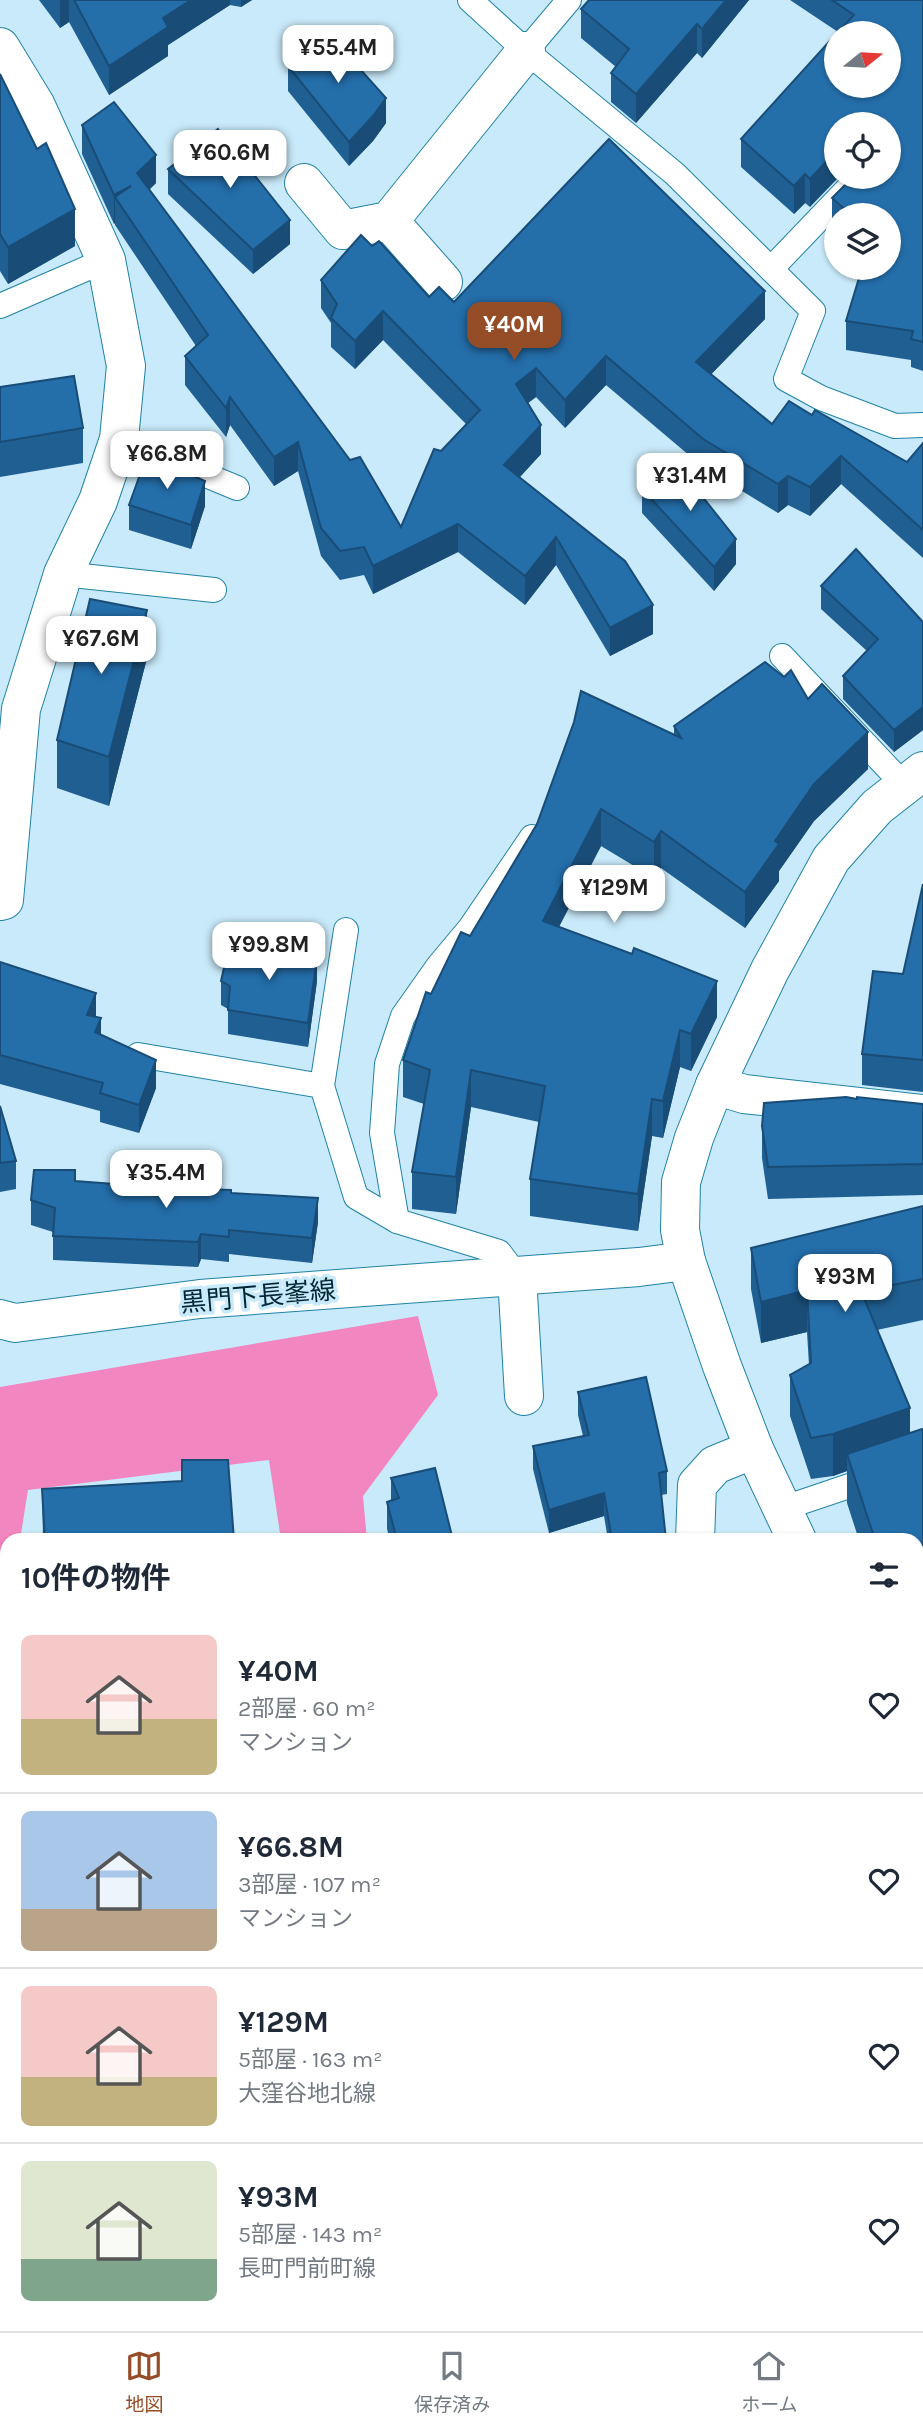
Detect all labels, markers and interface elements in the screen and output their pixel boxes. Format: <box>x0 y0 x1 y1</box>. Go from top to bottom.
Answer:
north arrow <box>824 21 901 98</box>
map controls <box>824 21 901 280</box>
pin: ¥55.4M <box>281 25 395 85</box>
text: ¥55.4M <box>298 34 378 61</box>
button: locate <box>824 112 901 189</box>
pin: ¥60.6M <box>173 130 287 190</box>
text: ¥60.6M <box>189 139 271 166</box>
button: layers <box>824 203 901 280</box>
pin: ¥40M <box>473 302 555 362</box>
text: ¥40M <box>483 311 545 338</box>
pin: ¥66.8M <box>110 432 224 491</box>
text: ¥66.8M <box>126 440 208 467</box>
pin: ¥31.4M <box>633 454 747 513</box>
text: ¥31.4M <box>653 462 727 489</box>
pin: ¥67.6M <box>44 616 158 676</box>
text: ¥67.6M <box>62 625 140 652</box>
pin: ¥129M <box>565 866 663 925</box>
text: ¥129M <box>579 874 649 901</box>
pin: ¥99.8M <box>212 922 326 982</box>
text: ¥99.8M <box>228 931 310 958</box>
pin: ¥35.4M <box>109 1150 223 1210</box>
text: ¥35.4M <box>126 1159 206 1186</box>
pin: ¥93M <box>804 1254 886 1314</box>
text: ¥93M <box>814 1263 876 1290</box>
street label: 黒門下長峯線 <box>179 1274 337 1319</box>
icon: filters <box>865 1556 903 1594</box>
text: 10件の物件 <box>21 1560 171 1596</box>
text: ¥40M <box>238 1653 319 1689</box>
icon: home <box>77 1663 161 1747</box>
icon: heart <box>865 1686 903 1724</box>
text: 2部屋 · 60 m² <box>238 1695 375 1722</box>
text: マンション <box>238 1729 353 1756</box>
text: ¥66.8M <box>238 1829 344 1865</box>
icon: home <box>77 1839 161 1923</box>
icon: heart <box>865 1862 903 1900</box>
text: 3部屋 · 107 m² <box>238 1871 381 1898</box>
text: マンション <box>238 1905 353 1932</box>
text: ¥129M <box>238 2004 329 2040</box>
icon: home <box>77 2014 161 2098</box>
icon: heart <box>865 2037 903 2075</box>
text: 5部屋 · 163 m² <box>238 2046 383 2073</box>
text: 大窪谷地北線 <box>238 2080 376 2107</box>
text: ¥93M <box>238 2179 319 2215</box>
icon: home <box>77 2189 161 2273</box>
icon: heart <box>865 2212 903 2250</box>
text: 5部屋 · 143 m² <box>238 2221 382 2248</box>
text: 長町門前町線 <box>238 2255 376 2282</box>
tab: 地図 <box>125 2347 163 2416</box>
tab: 保存済み <box>414 2347 490 2416</box>
tab: ホーム <box>741 2347 798 2416</box>

